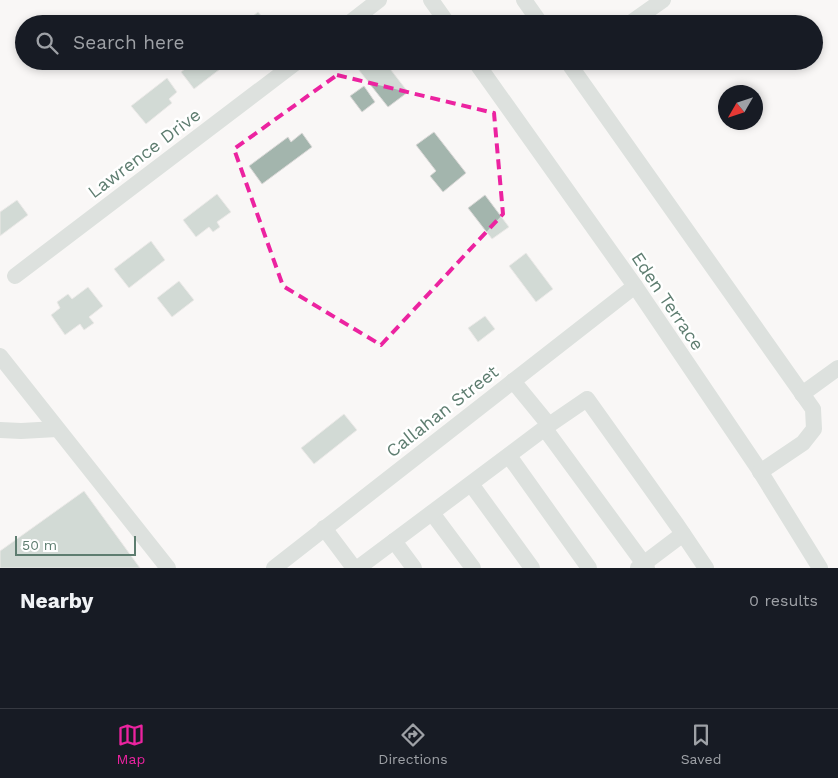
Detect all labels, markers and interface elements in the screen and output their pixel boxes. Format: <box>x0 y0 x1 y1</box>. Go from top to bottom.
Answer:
search box <box>15 15 823 70</box>
icon: search <box>33 29 61 57</box>
text: Search here <box>73 31 184 54</box>
north arrow <box>718 85 763 130</box>
street label: Lawrence Drive <box>83 104 205 202</box>
street label: Eden Terrace <box>627 248 709 354</box>
street label: Callahan Street <box>382 360 503 461</box>
scale bar <box>15 533 136 556</box>
text: 50 m <box>22 537 57 553</box>
text: Nearby <box>20 588 93 613</box>
text: 0 results <box>749 591 818 610</box>
tab: Map <box>117 721 145 767</box>
tab: Directions <box>378 721 448 767</box>
tab: Saved <box>681 721 721 767</box>

